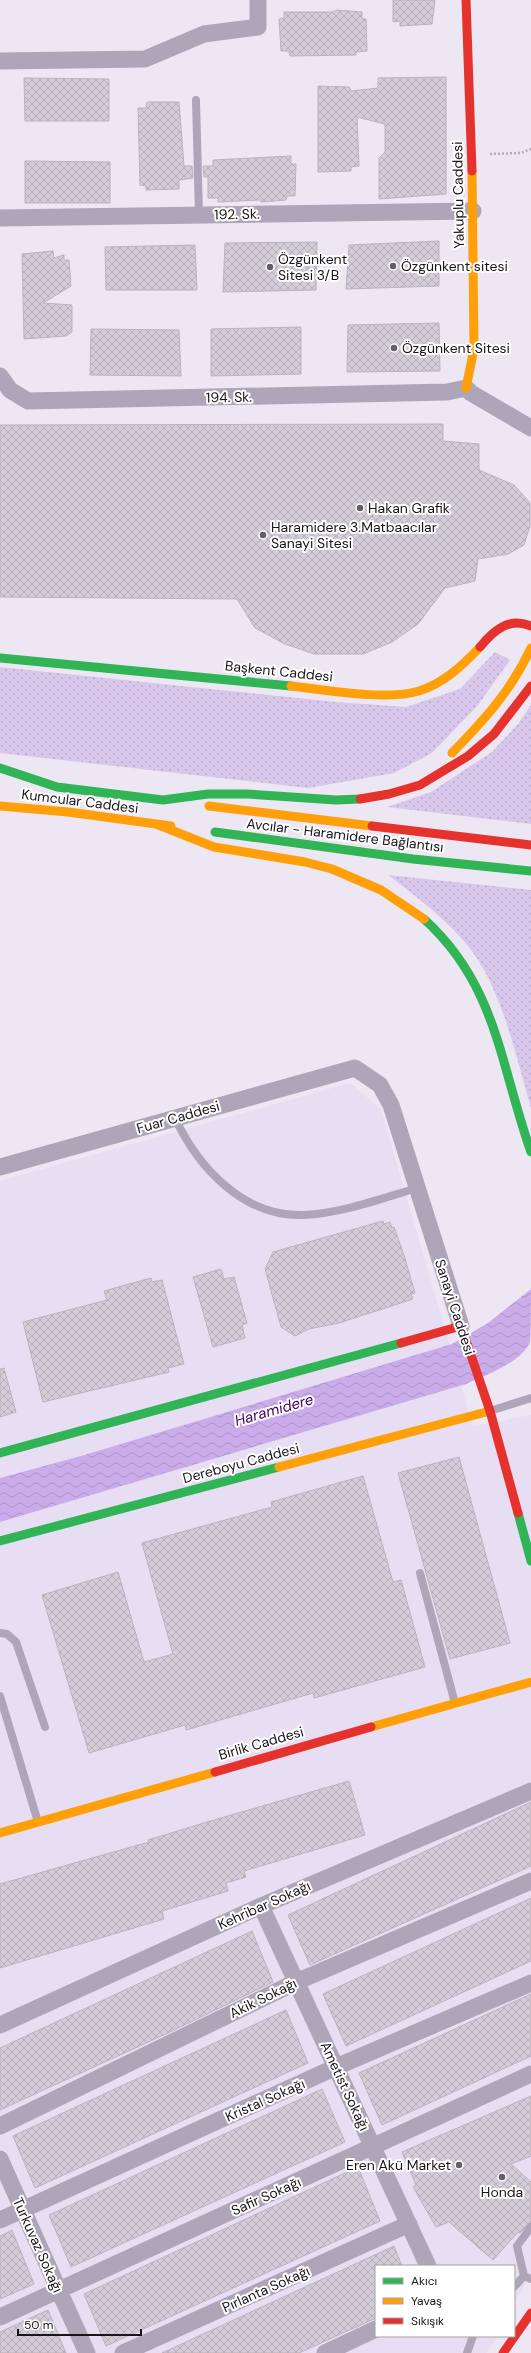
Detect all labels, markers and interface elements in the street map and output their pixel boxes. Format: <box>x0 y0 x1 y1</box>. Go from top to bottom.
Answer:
street label: Yakuplu Caddesi <box>448 141 468 249</box>
street label: 192. Sk. <box>214 205 260 223</box>
place label: Özgünkent Sitesi 3/B <box>278 250 347 284</box>
place label: Özgünkent sitesi <box>401 257 508 275</box>
marker: Özgünkent sitesi <box>388 261 398 271</box>
marker: Özgünkent Sitesi 3/B <box>265 262 275 272</box>
place label: Özgünkent Sitesi <box>402 339 510 357</box>
marker: Özgünkent Sitesi <box>389 343 399 353</box>
street label: 194. Sk. <box>206 388 252 406</box>
place label: Hakan Grafik <box>368 499 450 517</box>
marker: Hakan Grafik <box>355 503 365 513</box>
place label: Haramidere 3.Matbaacılar Sanayi Sitesi <box>271 518 437 552</box>
marker: Haramidere 3.Matbaacılar Sanayi Sitesi <box>258 530 268 540</box>
street label: Başkent Caddesi <box>224 656 334 686</box>
street label: Kumcular Caddesi <box>21 785 139 817</box>
street label: Avcılar - Haramidere Bağlantısı <box>246 814 444 856</box>
street label: Fuar Caddesi <box>134 1097 222 1137</box>
street label: Sanayi Caddesi <box>431 1257 479 1357</box>
water label: Haramidere <box>232 1389 316 1431</box>
street label: Dereboyu Caddesi <box>181 1439 301 1487</box>
street label: Birlik Caddesi <box>216 1722 306 1764</box>
street label: Kehribar Sokağı <box>215 1877 313 1933</box>
street label: Akik Sokağı <box>226 1974 300 2022</box>
street label: Ametist Sokağı <box>317 2039 373 2133</box>
street label: Kristal Sokağı <box>222 2074 308 2126</box>
place label: Eren Akü Market <box>346 2156 451 2174</box>
marker: Eren Akü Market <box>454 2160 464 2170</box>
marker: Honda <box>497 2172 507 2182</box>
street label: Safir Sokağı <box>228 2173 304 2219</box>
place label: Honda <box>481 2183 523 2201</box>
street label: Turkuvaz Sokağı <box>9 2195 67 2295</box>
street label: Pırlanta Sokağı <box>219 2262 313 2316</box>
legend <box>375 2265 515 2337</box>
text: Akıcı <box>411 2273 437 2289</box>
text: Yavaş <box>411 2293 442 2309</box>
scale bar <box>18 2311 141 2337</box>
text: Sıkışık <box>411 2313 444 2329</box>
text: 50 m <box>24 2317 53 2333</box>

